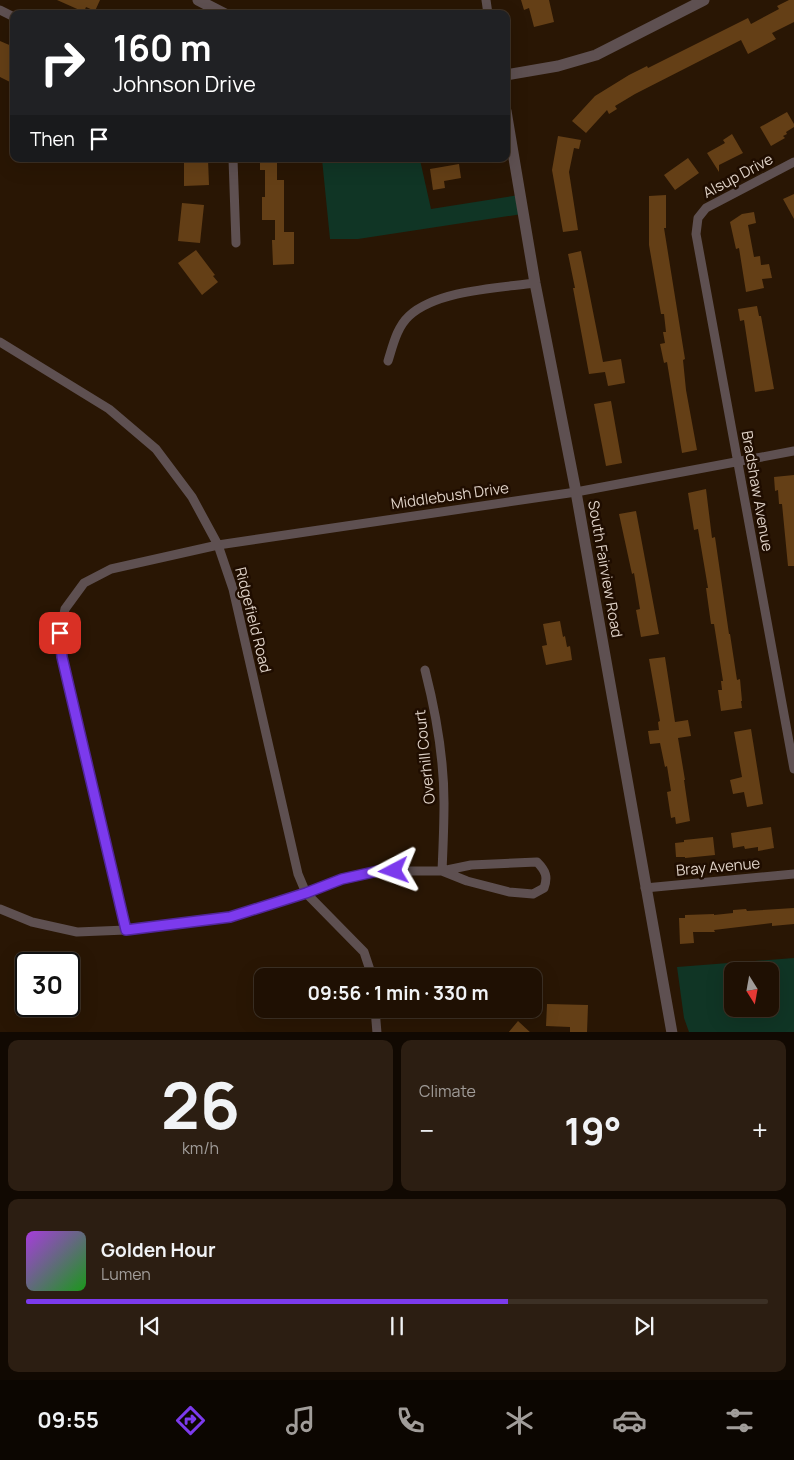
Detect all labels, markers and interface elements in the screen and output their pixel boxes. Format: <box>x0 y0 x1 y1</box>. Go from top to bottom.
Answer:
text: 160 m <box>113 24 212 72</box>
icon: right <box>30 30 95 95</box>
text: Johnson Drive <box>113 69 256 99</box>
icon: arrive <box>85 125 113 153</box>
text: Then <box>30 126 75 152</box>
street label: Alsup Drive <box>699 148 777 203</box>
street label: Bradshaw Avenue <box>737 429 778 553</box>
street label: Middlebush Drive <box>390 477 510 514</box>
street label: South Fairview Road <box>583 499 628 639</box>
street label: Ridgefield Road <box>230 565 277 675</box>
pin <box>39 612 81 654</box>
icon: arrive <box>46 619 74 647</box>
street label: Overhill Court <box>409 709 440 805</box>
position arrow <box>367 844 419 896</box>
street label: Bray Avenue <box>675 852 761 881</box>
speed limit sign: 30 <box>15 952 80 1017</box>
north arrow <box>724 962 779 1018</box>
map controls <box>724 962 779 1017</box>
text: 09:56 · 1 min · 330 m <box>308 980 489 1006</box>
text: 26 <box>161 1060 240 1149</box>
text: Climate <box>419 1080 476 1102</box>
text: 19° <box>564 1104 622 1156</box>
text: − <box>419 1111 434 1149</box>
text: + <box>752 1111 768 1149</box>
text: km/h <box>182 1137 219 1159</box>
text: Golden Hour <box>101 1237 215 1263</box>
text: Lumen <box>101 1263 151 1285</box>
icon: previous <box>136 1312 164 1340</box>
icon: pause <box>383 1312 411 1340</box>
icon: next <box>630 1312 658 1340</box>
icon: directions <box>173 1403 208 1438</box>
icon: music <box>283 1403 318 1438</box>
icon: phone <box>393 1403 428 1438</box>
icon: climate <box>502 1403 537 1438</box>
icon: car <box>612 1403 647 1438</box>
icon: filters <box>722 1403 757 1438</box>
text: 09:55 <box>37 1405 99 1435</box>

